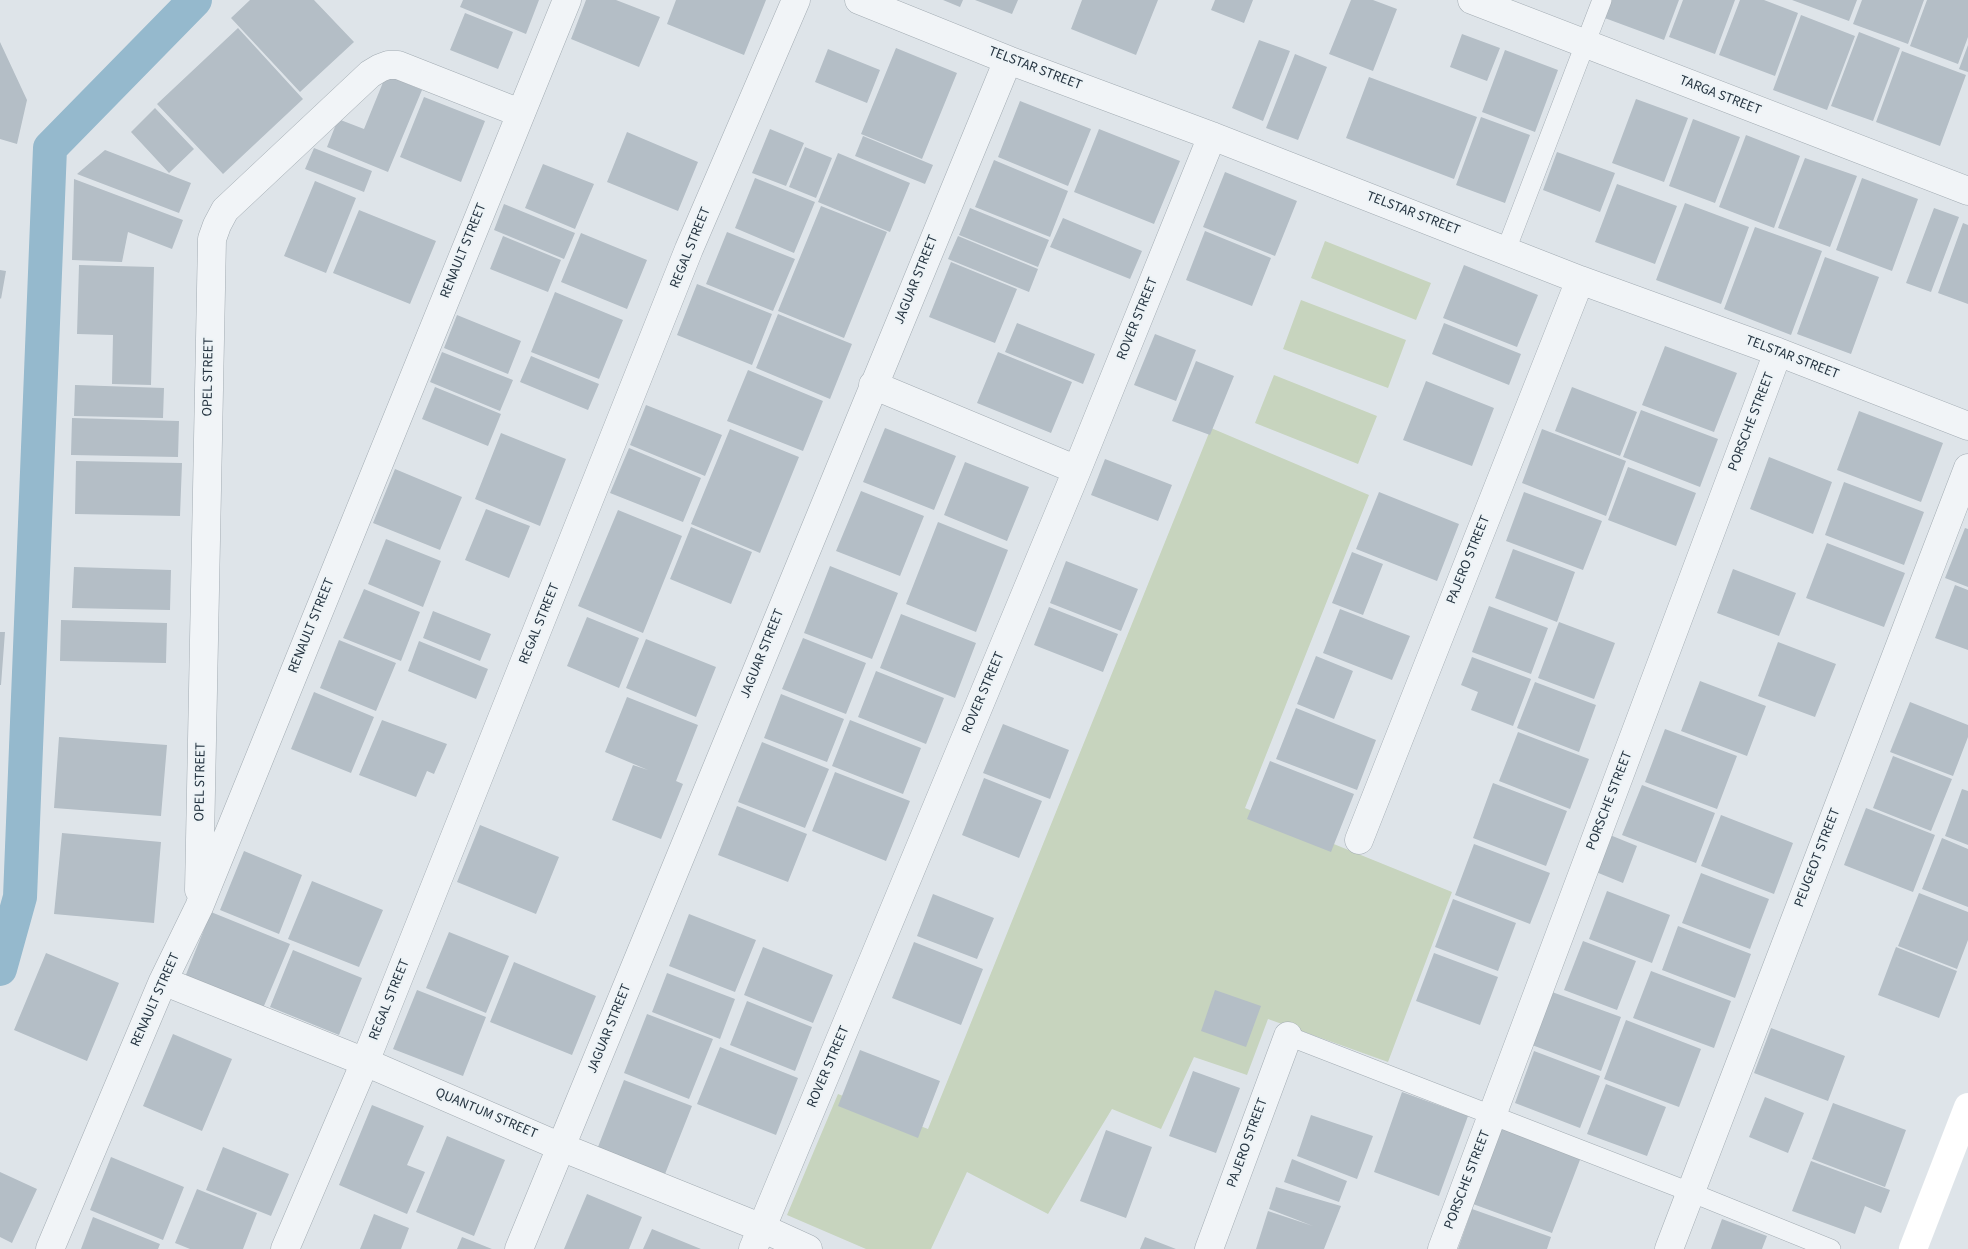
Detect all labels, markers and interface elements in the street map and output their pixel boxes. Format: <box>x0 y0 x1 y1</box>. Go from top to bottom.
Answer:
street label: TELSTAR STREET <box>986 43 1084 95</box>
street label: TARGA STREET <box>1677 73 1763 119</box>
street label: TELSTAR STREET <box>1364 188 1462 240</box>
street label: RENAULT STREET <box>437 201 491 301</box>
street label: REGAL STREET <box>667 205 715 291</box>
street label: JAGUAR STREET <box>891 233 943 327</box>
street label: ROVER STREET <box>1114 275 1162 363</box>
street label: TELSTAR STREET <box>1743 332 1841 384</box>
street label: OPEL STREET <box>200 337 218 417</box>
street label: PORSCHE STREET <box>1725 370 1779 474</box>
street label: PAJERO STREET <box>1444 513 1494 607</box>
street label: RENAULT STREET <box>285 576 339 676</box>
street label: REGAL STREET <box>516 581 564 667</box>
street label: JAGUAR STREET <box>737 607 789 701</box>
street label: ROVER STREET <box>959 649 1009 737</box>
street label: OPEL STREET <box>192 742 210 822</box>
street label: PORSCHE STREET <box>1583 749 1637 853</box>
street label: PEUGEOT STREET <box>1791 806 1845 910</box>
street label: RENAULT STREET <box>128 950 184 1050</box>
street label: REGAL STREET <box>366 957 414 1043</box>
street label: JAGUAR STREET <box>584 982 636 1076</box>
street label: ROVER STREET <box>804 1023 854 1111</box>
street label: QUANTUM STREET <box>432 1085 540 1143</box>
street label: PAJERO STREET <box>1224 1096 1272 1190</box>
street label: PORSCHE STREET <box>1441 1128 1495 1232</box>

